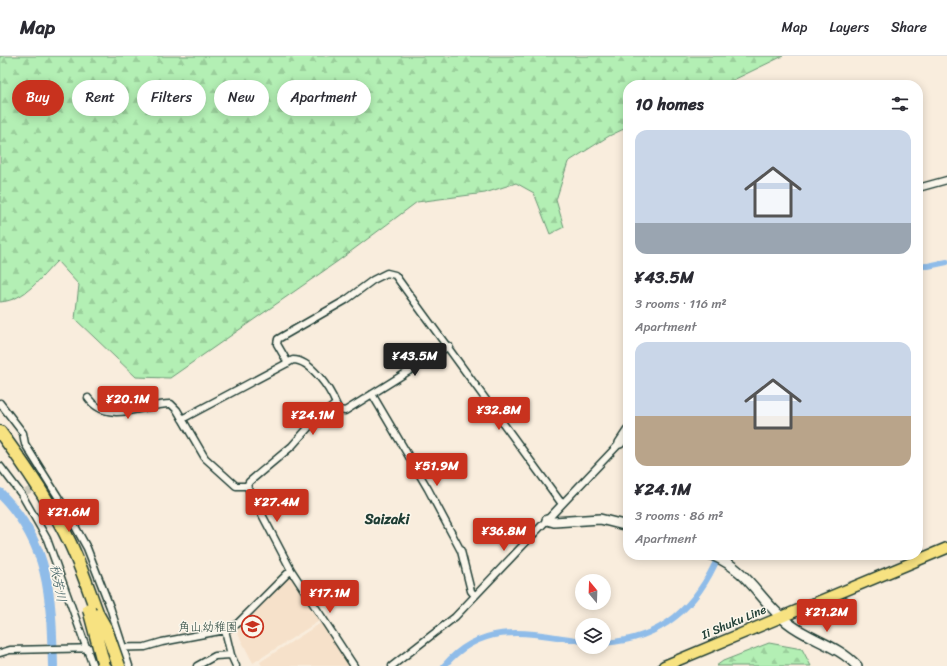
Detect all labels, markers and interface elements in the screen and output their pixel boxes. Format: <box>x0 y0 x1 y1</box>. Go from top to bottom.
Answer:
text: Map <box>20 11 55 44</box>
text: Map <box>782 15 807 40</box>
text: Layers <box>829 15 869 40</box>
text: Share <box>891 15 927 40</box>
chip: Buy <box>12 80 64 116</box>
chip: Rent <box>72 80 129 116</box>
chip: Filters <box>137 80 206 116</box>
chip: New <box>214 80 269 116</box>
chip: Apartment <box>277 80 371 116</box>
text: 10 homes <box>635 89 704 119</box>
icon: filters <box>889 93 911 115</box>
icon: home <box>737 156 809 228</box>
text: ¥43.5M <box>635 262 694 292</box>
text: 3 rooms · 116 m² <box>635 292 727 315</box>
text: Apartment <box>635 315 696 338</box>
pin: ¥43.5M <box>382 343 448 377</box>
text: ¥43.5M <box>393 344 437 367</box>
icon: home <box>737 368 809 440</box>
pin: ¥20.1M <box>95 386 161 420</box>
text: ¥20.1M <box>106 387 150 410</box>
pin: ¥32.8M <box>466 397 532 431</box>
text: ¥32.8M <box>477 398 521 421</box>
pin: ¥24.1M <box>280 402 346 436</box>
text: ¥24.1M <box>292 403 334 426</box>
pin: ¥51.9M <box>404 453 470 487</box>
text: ¥51.9M <box>415 454 459 477</box>
text: ¥24.1M <box>635 474 691 504</box>
pin: ¥27.4M <box>244 489 310 523</box>
text: ¥27.4M <box>255 490 299 513</box>
pin: ¥21.6M <box>36 499 102 533</box>
text: ¥21.6M <box>48 500 90 523</box>
text: 3 rooms · 86 m² <box>635 504 723 527</box>
district label: Saizaki <box>364 507 410 532</box>
pin: ¥36.8M <box>471 518 537 552</box>
text: ¥36.8M <box>482 519 526 542</box>
text: Apartment <box>635 527 696 550</box>
water label: 秋芳川 <box>43 562 74 604</box>
north arrow <box>575 574 611 610</box>
map controls <box>575 574 611 654</box>
pin: ¥17.1M <box>297 580 363 614</box>
text: ¥17.1M <box>310 581 350 604</box>
street label: Ii Shuku Line <box>697 598 770 646</box>
pin: ¥21.2M <box>794 599 860 633</box>
text: ¥21.2M <box>806 600 848 623</box>
school or university icon: 角山幼稚園 <box>240 614 266 640</box>
place label: 角山幼稚園 <box>178 616 238 638</box>
button: layers <box>575 618 611 654</box>

